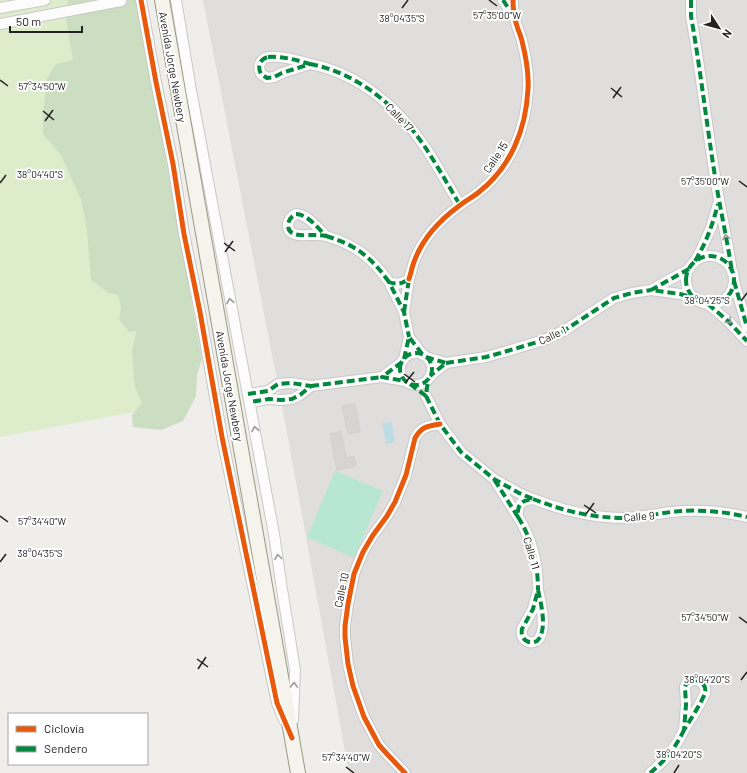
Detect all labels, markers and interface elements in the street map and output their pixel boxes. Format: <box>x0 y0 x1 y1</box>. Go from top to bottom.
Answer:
scale bar <box>10 8 82 34</box>
north arrow <box>699 8 739 48</box>
text: 57°35'00"W <box>473 9 521 21</box>
street label: Avenida Jorge Newbery <box>157 11 189 123</box>
text: 38°04'35"S <box>379 12 425 24</box>
text: 50 m <box>16 14 41 28</box>
text: N <box>720 27 735 41</box>
text: 57°34'50"W <box>18 80 66 92</box>
street label: Calle 17 <box>383 100 417 134</box>
street label: Calle 15 <box>480 139 510 175</box>
text: 38°04'40"S <box>17 168 63 180</box>
text: 57°35'00"W <box>681 175 729 187</box>
one-way arrow <box>723 234 731 240</box>
text: 38°04'25"S <box>684 294 730 306</box>
one-way arrow <box>227 298 235 304</box>
one-way arrow <box>724 316 731 323</box>
street label: Calle 1 <box>536 323 568 347</box>
street label: Avenida Jorge Newbery <box>214 330 246 442</box>
one-way arrow <box>251 426 260 432</box>
street label: Calle 9 <box>623 508 655 524</box>
text: 57°34'40"W <box>18 515 66 527</box>
street label: Calle 11 <box>521 535 543 571</box>
text: 38°04'35"S <box>17 547 63 559</box>
one-way arrow <box>273 554 282 560</box>
street label: Calle 10 <box>331 571 351 609</box>
text: 57°34'50"W <box>681 611 729 623</box>
text: 38°04'20"S <box>684 673 730 685</box>
one-way arrow <box>290 682 299 688</box>
legend <box>8 713 148 765</box>
text: Ciclovía <box>44 721 84 735</box>
text: Sendero <box>44 741 88 755</box>
text: 38°04'20"S <box>656 748 702 760</box>
text: 57°34'40"W <box>322 751 370 763</box>

